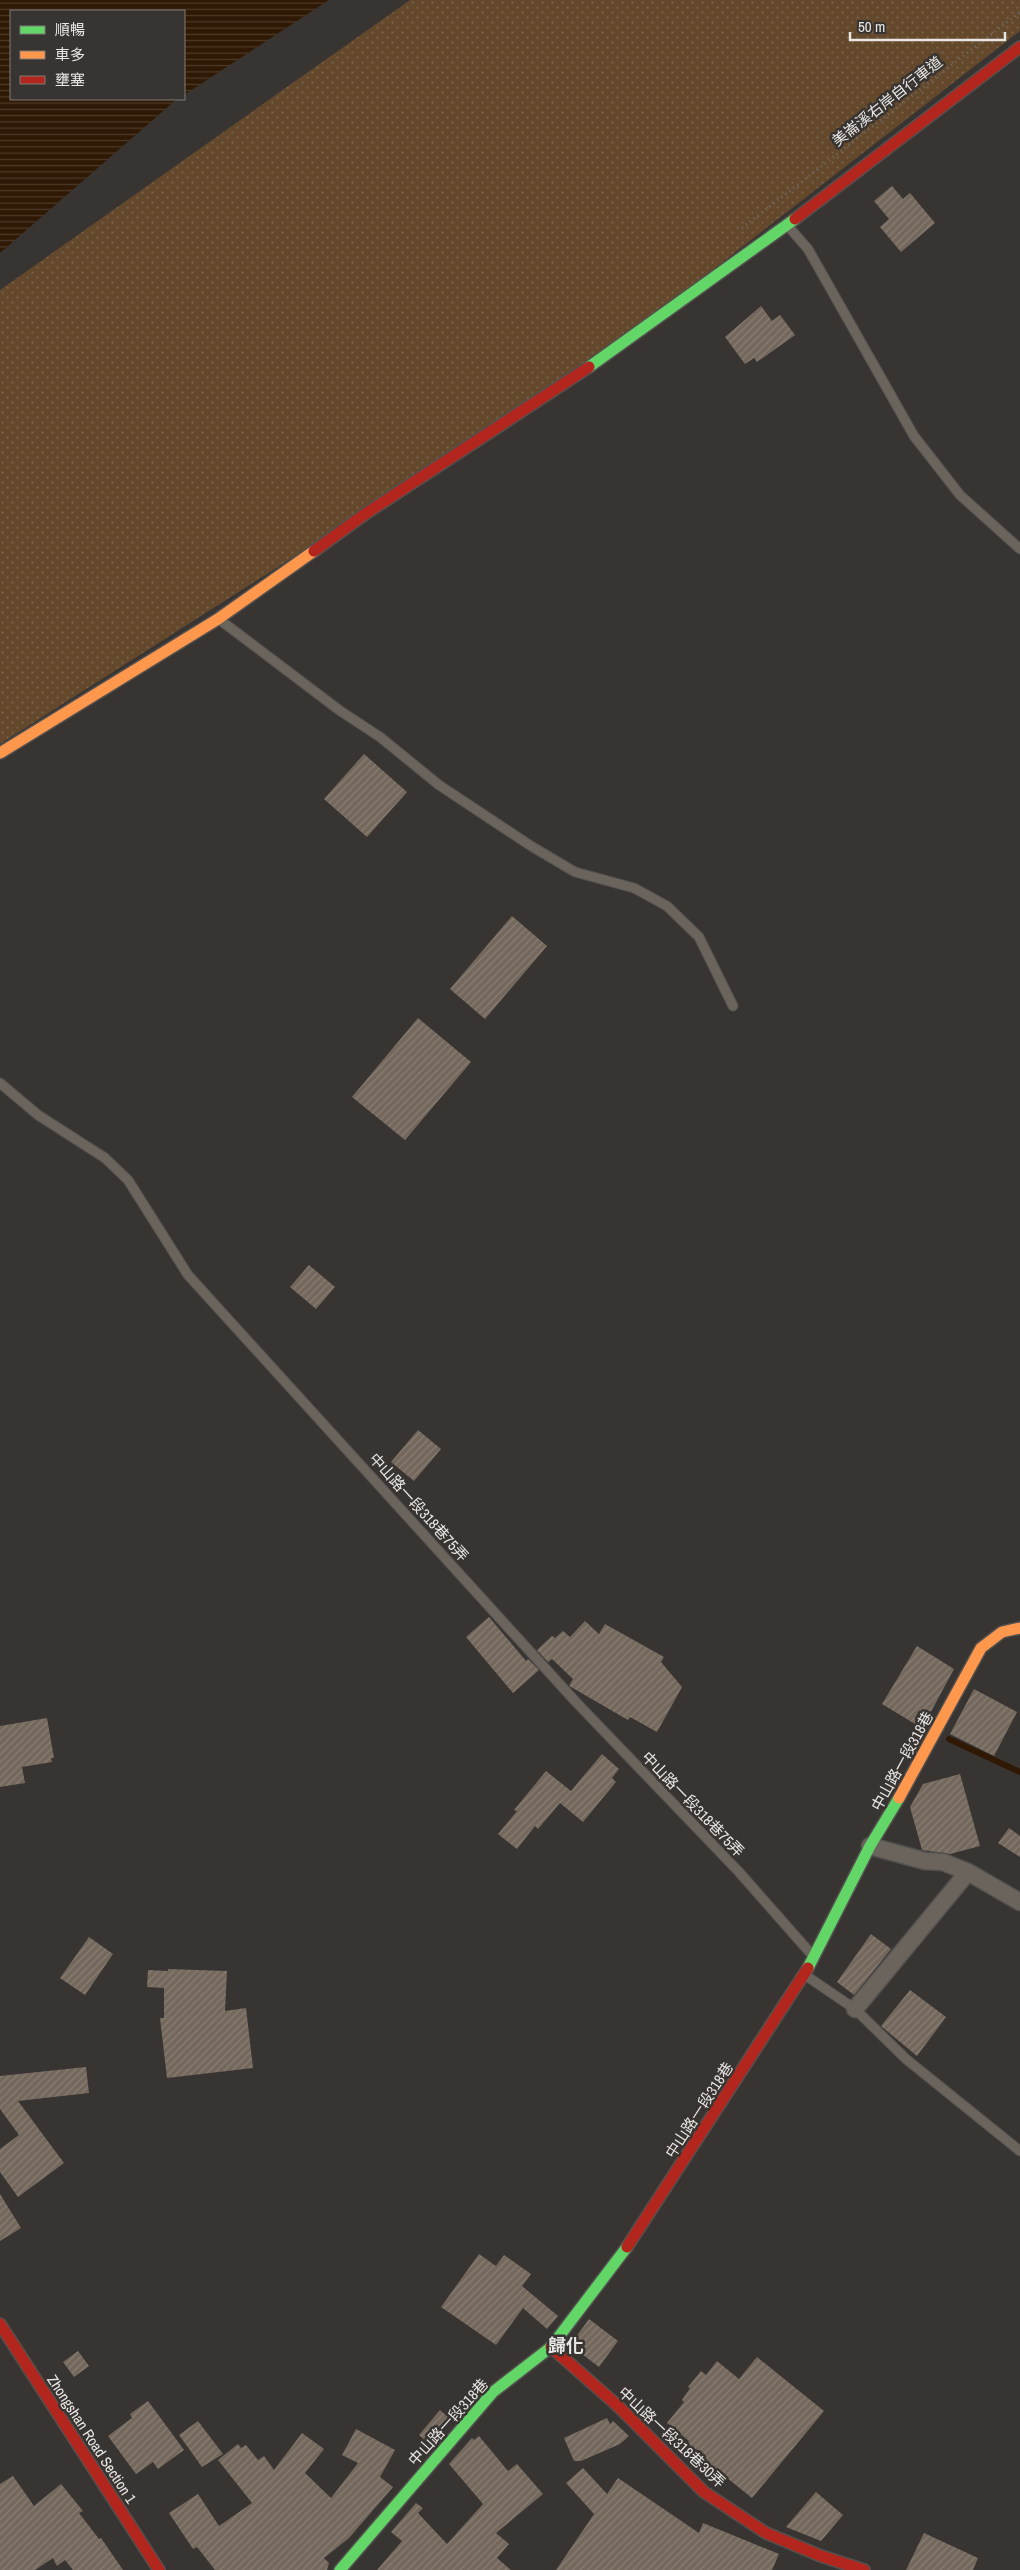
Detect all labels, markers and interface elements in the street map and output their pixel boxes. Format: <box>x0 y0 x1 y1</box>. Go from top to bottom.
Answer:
legend <box>10 10 185 100</box>
scale bar <box>850 10 1005 42</box>
text: 50 m <box>858 16 885 37</box>
text: 順暢 <box>55 19 85 40</box>
text: 車多 <box>55 44 85 65</box>
street label: 美崙溪右岸自行車道 <box>827 51 947 151</box>
text: 壅塞 <box>55 69 85 90</box>
street label: 中山路一段318巷75弄 <box>365 1448 473 1566</box>
street label: 中山路一段318巷 <box>866 1708 938 1814</box>
street label: 中山路一段318巷75弄 <box>637 1747 749 1861</box>
street label: 中山路一段318巷 <box>660 2058 738 2162</box>
district label: 歸化 <box>548 2333 584 2358</box>
street label: Zhongshan Road Section 1 <box>42 2370 142 2508</box>
street label: 中山路一段318巷 <box>403 2374 493 2470</box>
street label: 中山路一段318巷30弄 <box>614 2382 730 2492</box>

